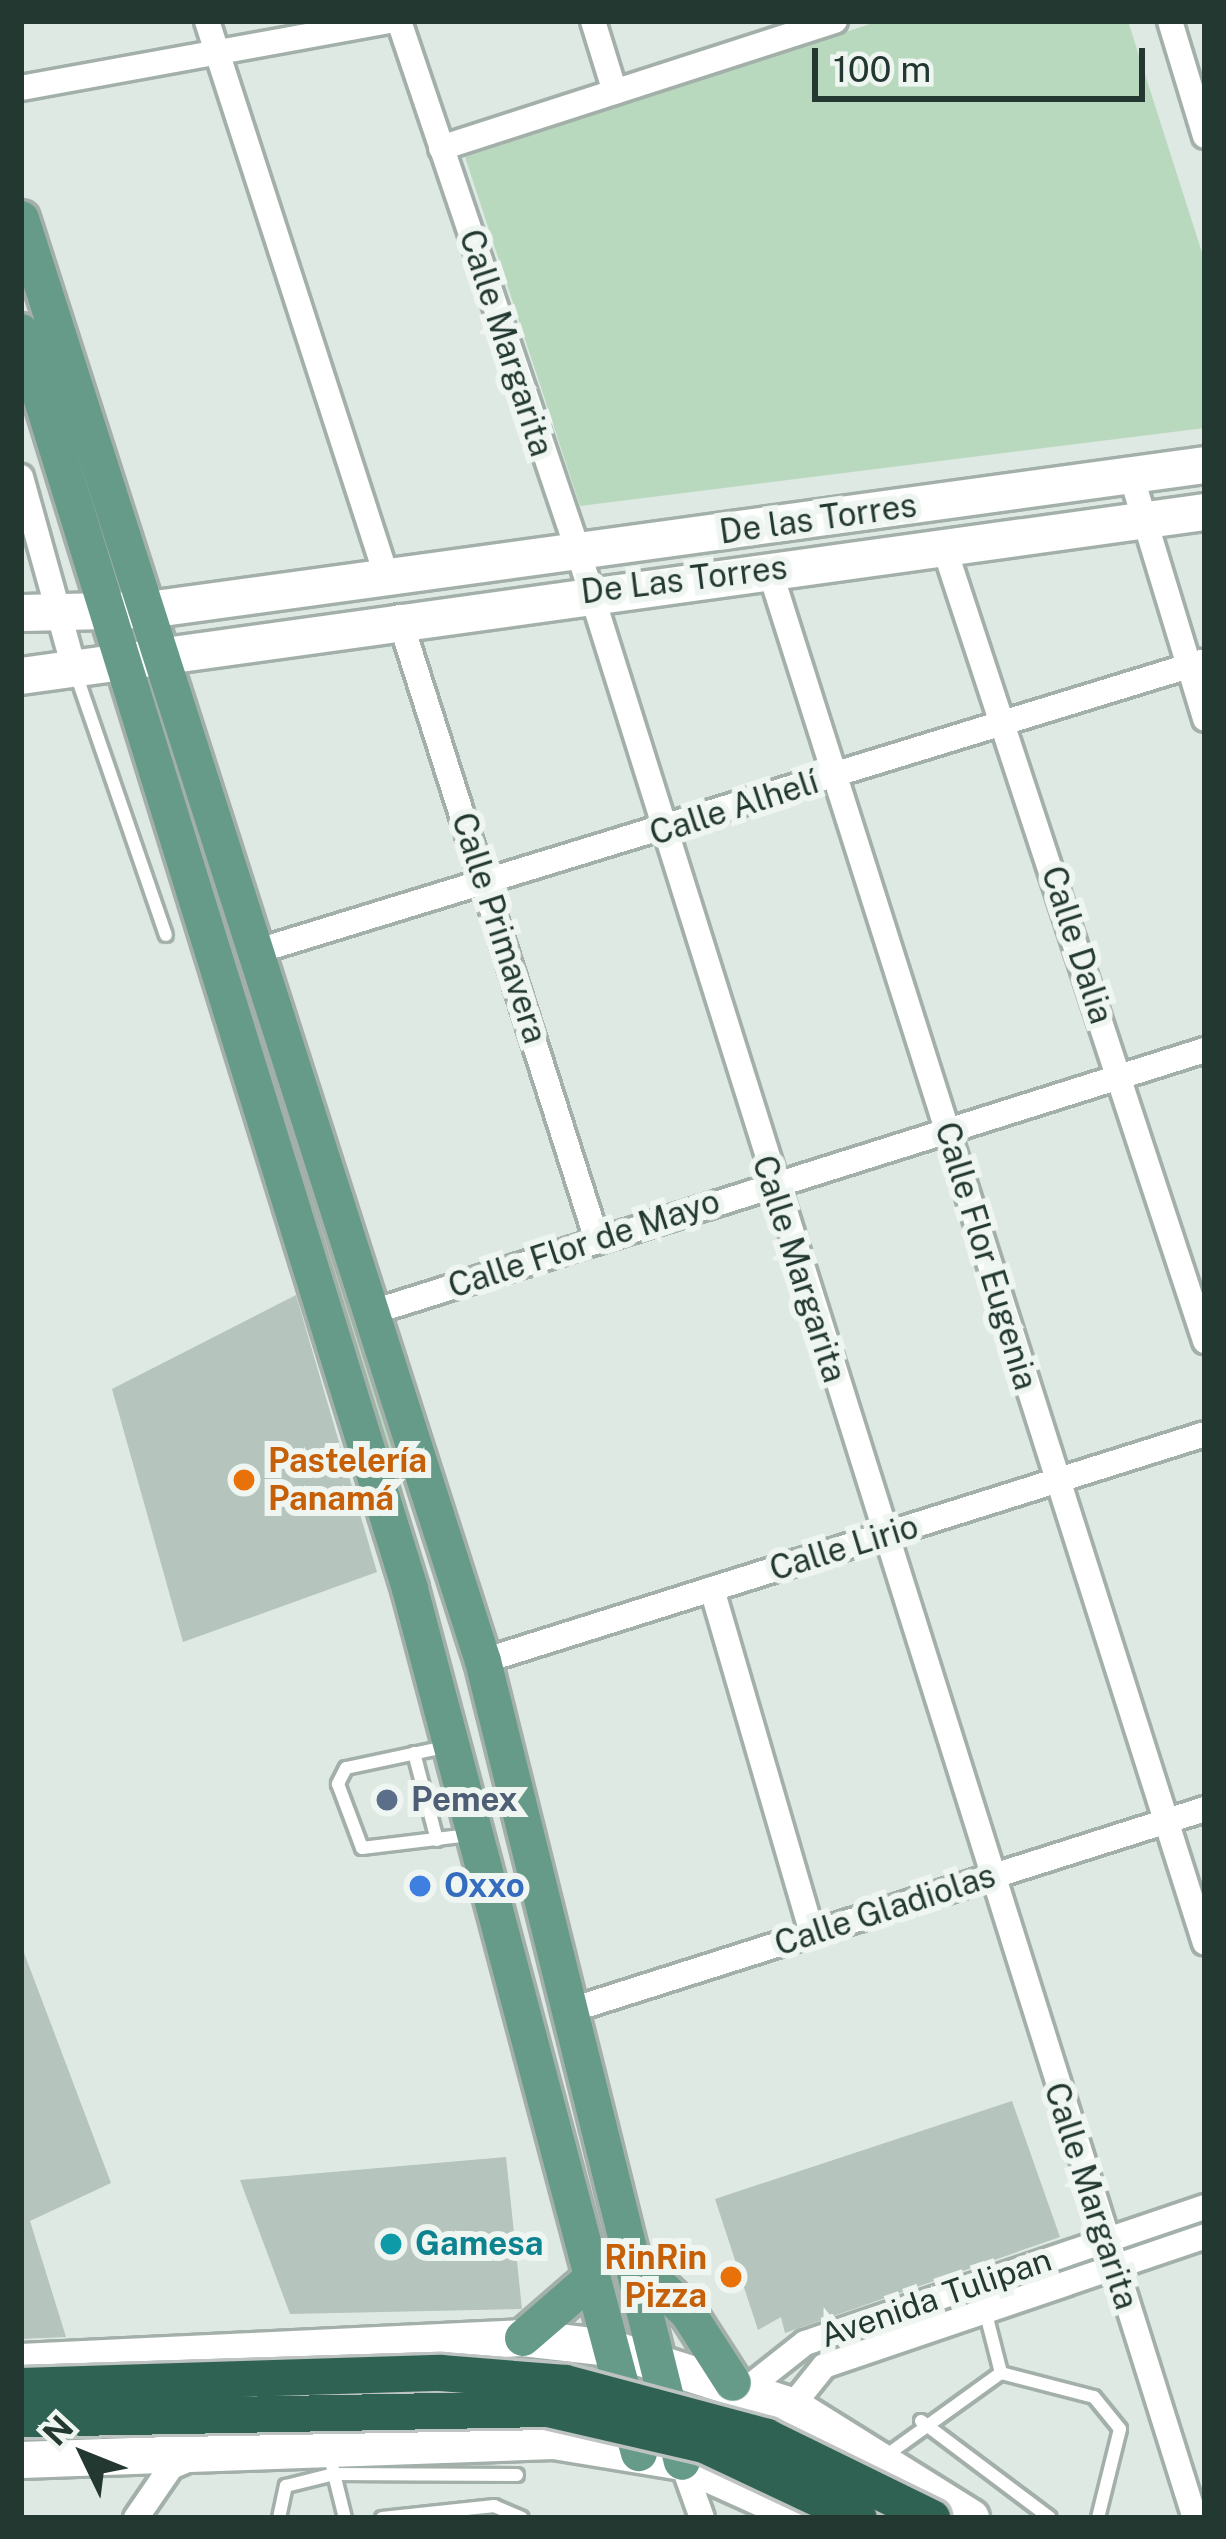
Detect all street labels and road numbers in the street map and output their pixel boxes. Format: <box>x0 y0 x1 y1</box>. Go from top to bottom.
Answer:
street label: Calle Margarita <box>451 225 561 461</box>
street label: De las Torres <box>717 486 919 552</box>
street label: De Las Torres <box>579 548 789 612</box>
street label: Calle Alhelí <box>645 762 823 854</box>
street label: Calle Primavera <box>443 808 555 1048</box>
street label: Calle Dalia <box>1033 861 1121 1029</box>
street label: Calle Flor Eugenia <box>926 1117 1046 1395</box>
street label: Calle Margarita <box>744 1151 854 1387</box>
street label: Calle Flor de Mayo <box>443 1181 725 1307</box>
street label: Calle Lirio <box>765 1507 923 1589</box>
street label: Calle Gladiolas <box>770 1856 1000 1964</box>
street label: Calle Margarita <box>1036 2078 1146 2314</box>
street label: Avenida Tulipan <box>815 2240 1057 2356</box>

